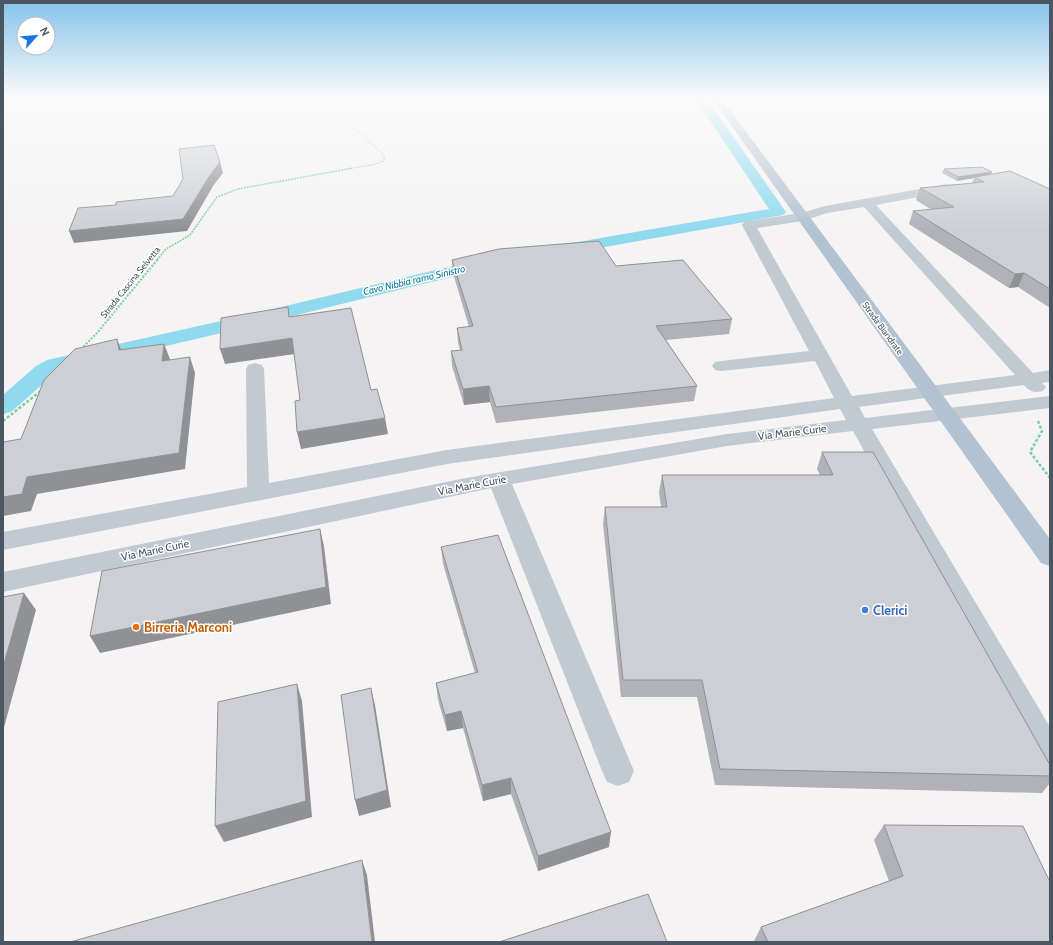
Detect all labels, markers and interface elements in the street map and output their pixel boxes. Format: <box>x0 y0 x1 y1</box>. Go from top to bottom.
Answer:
north arrow <box>16 16 56 56</box>
text: N <box>37 25 53 38</box>
street label: Strada Cascina Selvetta <box>98 244 163 320</box>
water label: Cavo Nibbia ramo Sinistro <box>362 262 466 298</box>
street label: Strada Biandrate <box>860 299 906 357</box>
street label: Via Marie Curie <box>757 421 828 443</box>
street label: Via Marie Curie <box>437 471 508 498</box>
street label: Via Marie Curie <box>120 536 191 564</box>
place label: Clerici <box>873 602 907 618</box>
marker: Clerici <box>860 605 870 615</box>
place label: Birreria Marconi <box>144 619 232 635</box>
marker: Birreria Marconi <box>131 622 141 632</box>

